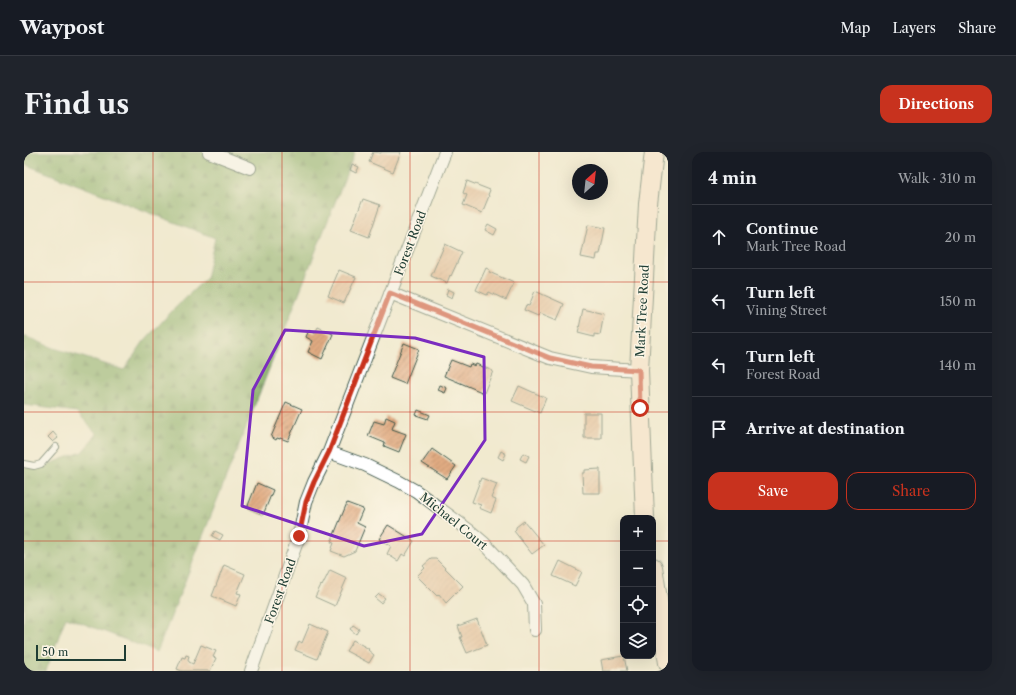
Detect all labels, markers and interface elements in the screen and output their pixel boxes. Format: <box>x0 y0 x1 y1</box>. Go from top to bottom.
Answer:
text: Waypost <box>20 16 104 39</box>
text: Map <box>840 19 870 37</box>
text: Layers <box>892 19 936 37</box>
text: Share <box>958 19 996 37</box>
button: Directions <box>880 85 992 123</box>
text: Find us <box>24 87 129 121</box>
north arrow <box>572 164 608 200</box>
text: 4 min <box>708 168 757 188</box>
text: Walk · 310 m <box>898 170 976 186</box>
street label: Forest Road <box>391 208 430 278</box>
text: Continue <box>746 219 818 238</box>
icon: ahead <box>708 226 730 248</box>
text: 20 m <box>945 229 976 245</box>
text: Mark Tree Road <box>746 238 846 254</box>
street label: Mark Tree Road <box>632 264 652 358</box>
text: Turn left <box>746 283 815 302</box>
icon: left <box>708 290 730 312</box>
text: 150 m <box>940 293 976 309</box>
text: Vining Street <box>746 302 827 318</box>
text: Turn left <box>746 347 815 366</box>
icon: left <box>708 354 730 376</box>
text: 140 m <box>939 357 976 373</box>
text: Forest Road <box>746 366 820 382</box>
route start <box>631 399 649 417</box>
icon: arrive <box>708 418 730 440</box>
text: Arrive at destination <box>746 419 905 438</box>
button: Save <box>708 472 838 510</box>
button: Share <box>846 472 976 510</box>
street label: Michael Court <box>417 489 491 553</box>
map controls <box>620 515 656 659</box>
button: + <box>620 515 656 551</box>
route end <box>290 527 308 545</box>
button: − <box>620 551 656 587</box>
street label: Forest Road <box>261 556 299 626</box>
button: locate <box>620 587 656 623</box>
button: layers <box>620 623 656 659</box>
scale bar <box>36 643 126 662</box>
text: 50 m <box>42 645 68 659</box>

